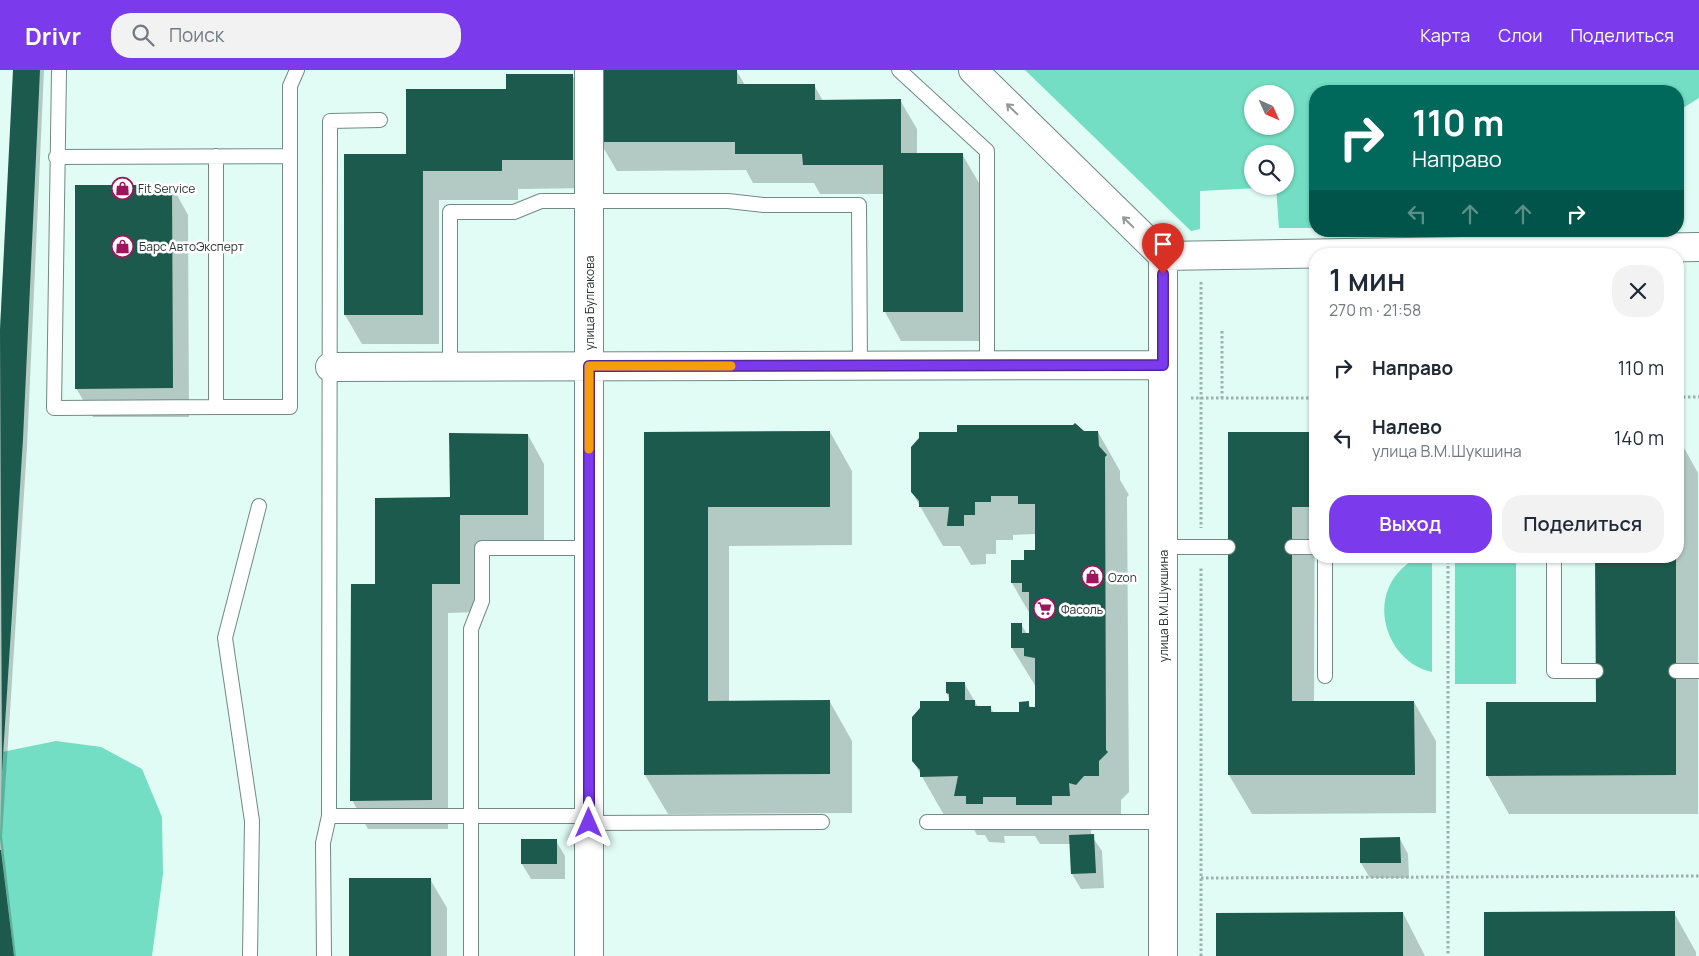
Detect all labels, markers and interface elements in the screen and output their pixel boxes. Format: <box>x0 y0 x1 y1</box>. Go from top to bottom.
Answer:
search box <box>111 13 461 58</box>
text: Drivr <box>25 19 81 52</box>
icon: search <box>129 21 157 49</box>
text: Поиск <box>169 22 224 48</box>
text: Карта <box>1420 23 1470 47</box>
text: Слои <box>1498 23 1542 47</box>
text: Поделиться <box>1570 23 1674 47</box>
north arrow <box>1244 85 1294 135</box>
map controls <box>1244 85 1294 195</box>
text: 110 m <box>1412 99 1504 147</box>
one-way arrow <box>1006 103 1018 115</box>
icon: right <box>1329 105 1394 170</box>
text: Направо <box>1412 144 1502 174</box>
button: search <box>1244 145 1294 195</box>
shop icon: Fit Service <box>110 176 134 200</box>
place label: Fit Service <box>138 180 195 197</box>
icon: left <box>1403 200 1431 228</box>
icon: ahead <box>1456 200 1484 228</box>
icon: ahead <box>1509 200 1537 228</box>
icon: right <box>1562 200 1590 228</box>
one-way arrow <box>1122 216 1134 229</box>
pin <box>1142 223 1184 274</box>
icon: arrive <box>1149 230 1177 258</box>
shop icon: Барс АвтоЭксперт <box>111 234 135 258</box>
place label: Барс АвтоЭксперт <box>139 238 244 255</box>
street label: улица Булгакова <box>581 256 598 350</box>
text: 1 мин <box>1329 259 1405 300</box>
button: close <box>1612 265 1664 317</box>
text: 270 m · 21:58 <box>1329 299 1421 321</box>
icon: right <box>1329 354 1357 382</box>
text: Направо <box>1372 355 1453 381</box>
text: 110 m <box>1618 355 1664 381</box>
text: Налево <box>1372 414 1442 440</box>
icon: left <box>1329 424 1357 452</box>
text: 140 m <box>1614 425 1664 451</box>
text: улица В.М.Шукшина <box>1372 440 1522 462</box>
button: Выход <box>1329 495 1492 553</box>
button: Поделиться <box>1502 495 1664 553</box>
street label: улица В.М.Шукшина <box>1155 550 1172 662</box>
shop icon: Ozon <box>1080 565 1104 589</box>
place label: Ozon <box>1108 569 1137 586</box>
supermarket icon: Фасоль <box>1033 597 1057 621</box>
place label: Фасоль <box>1061 601 1103 618</box>
position arrow <box>562 796 614 848</box>

